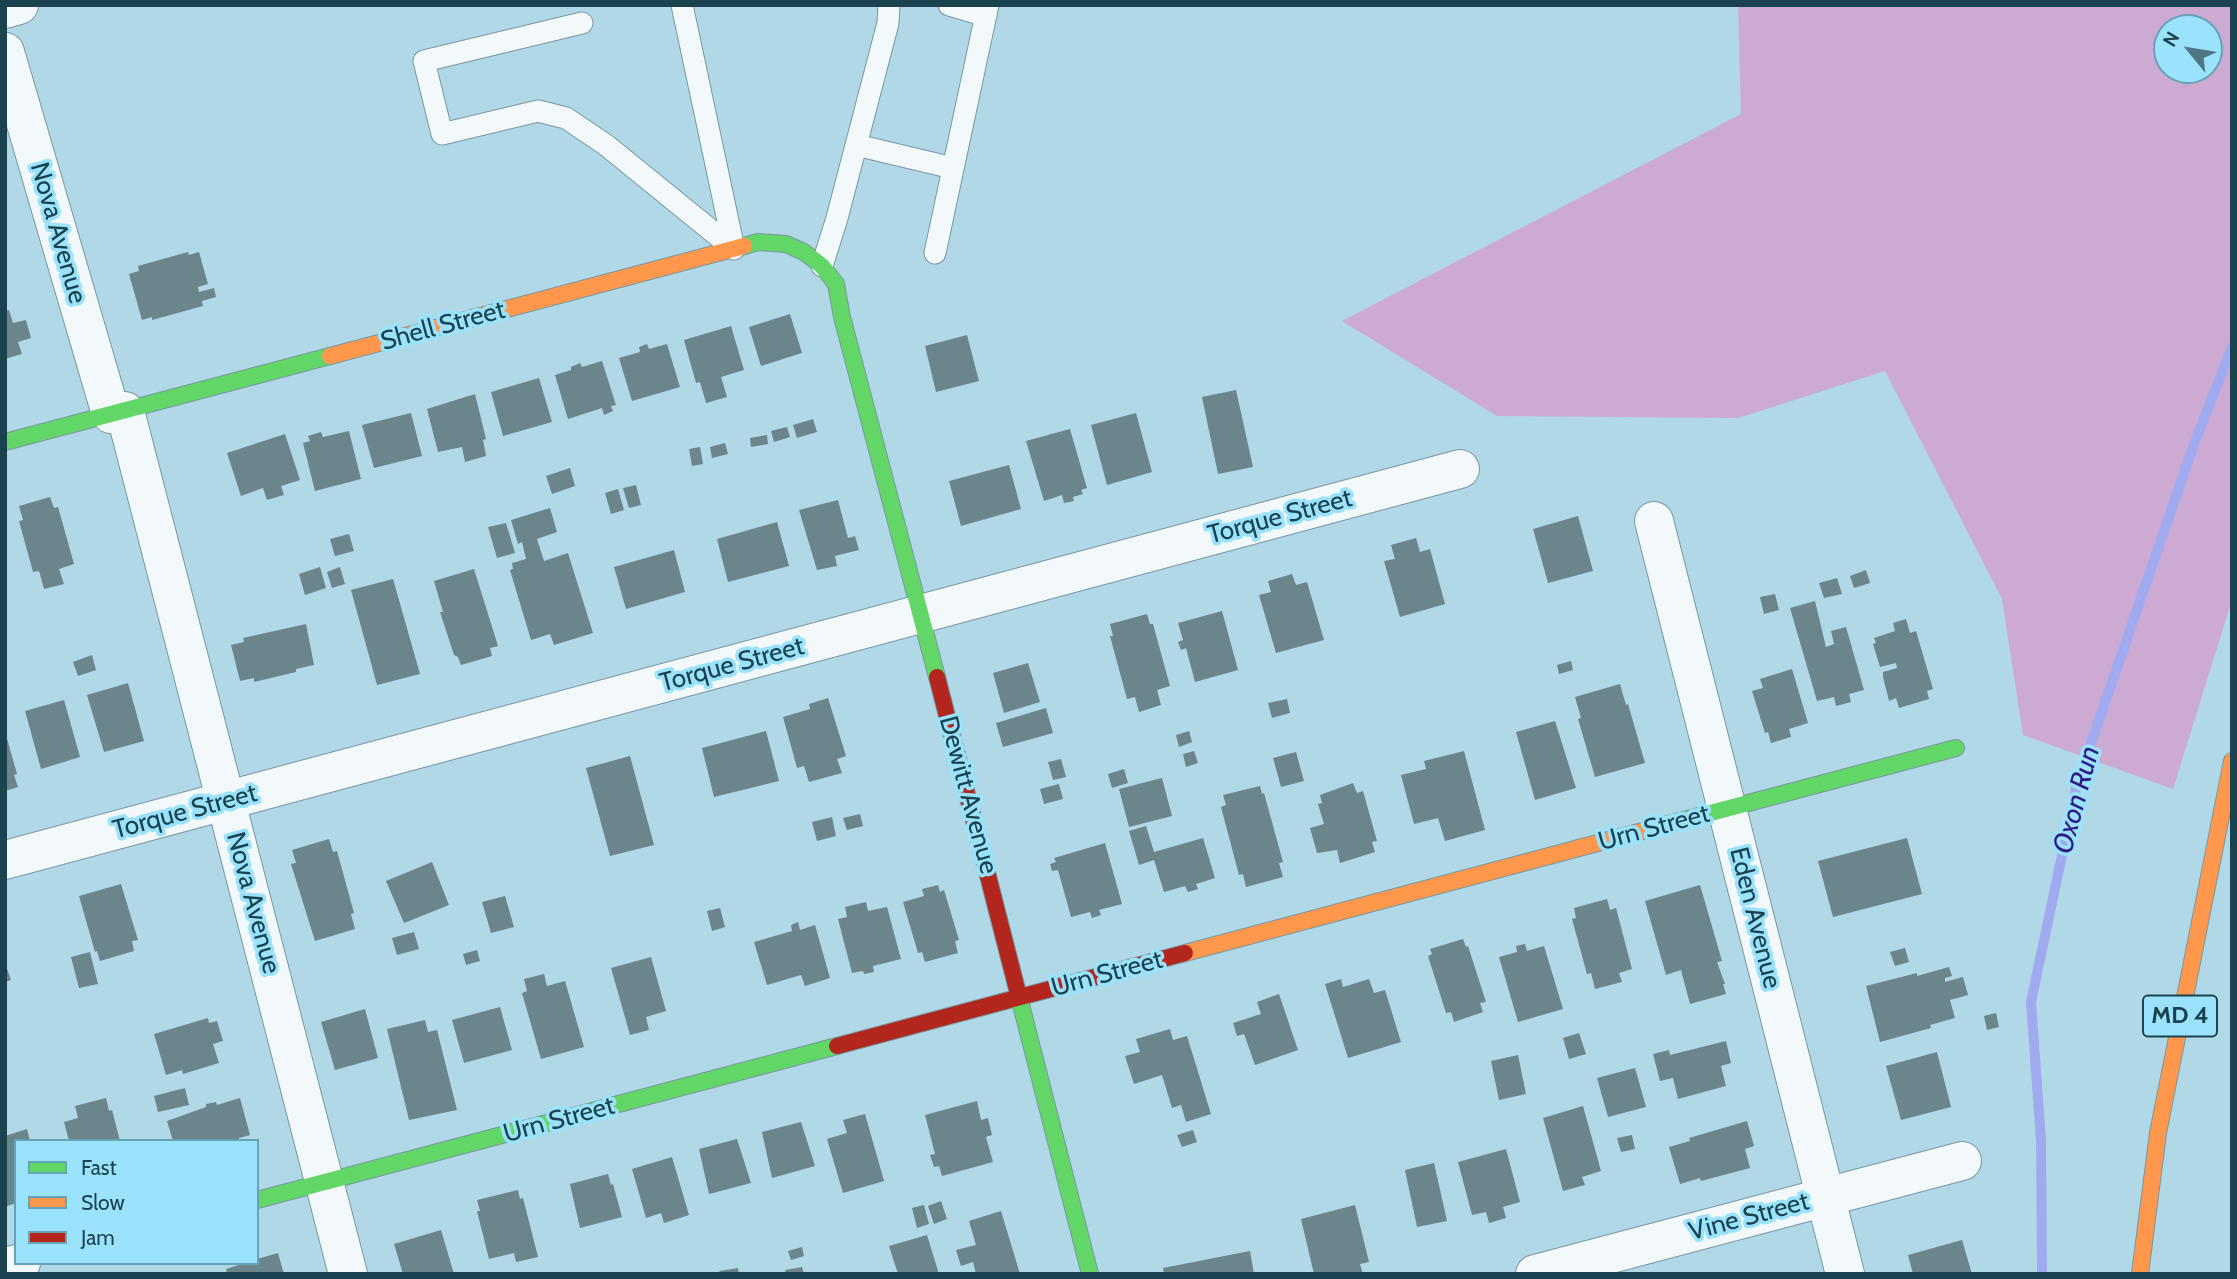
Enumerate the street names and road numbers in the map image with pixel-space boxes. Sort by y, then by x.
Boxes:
street label: Nova Avenue [23,159,93,307]
street label: Shell Street [377,294,509,358]
street label: Torque Street [1204,483,1356,551]
street label: Torque Street [656,631,808,699]
street label: Dewitt Avenue [932,713,1004,877]
street label: Torque Street [109,778,261,846]
street label: Urn Street [1595,798,1713,858]
street label: Nova Avenue [219,829,287,977]
street label: Eden Avenue [1722,844,1788,992]
street label: Urn Street [1048,944,1166,1004]
road number: MD 4 [2143,996,2217,1036]
street label: Urn Street [500,1090,618,1150]
street label: Vine Street [1686,1186,1812,1248]

